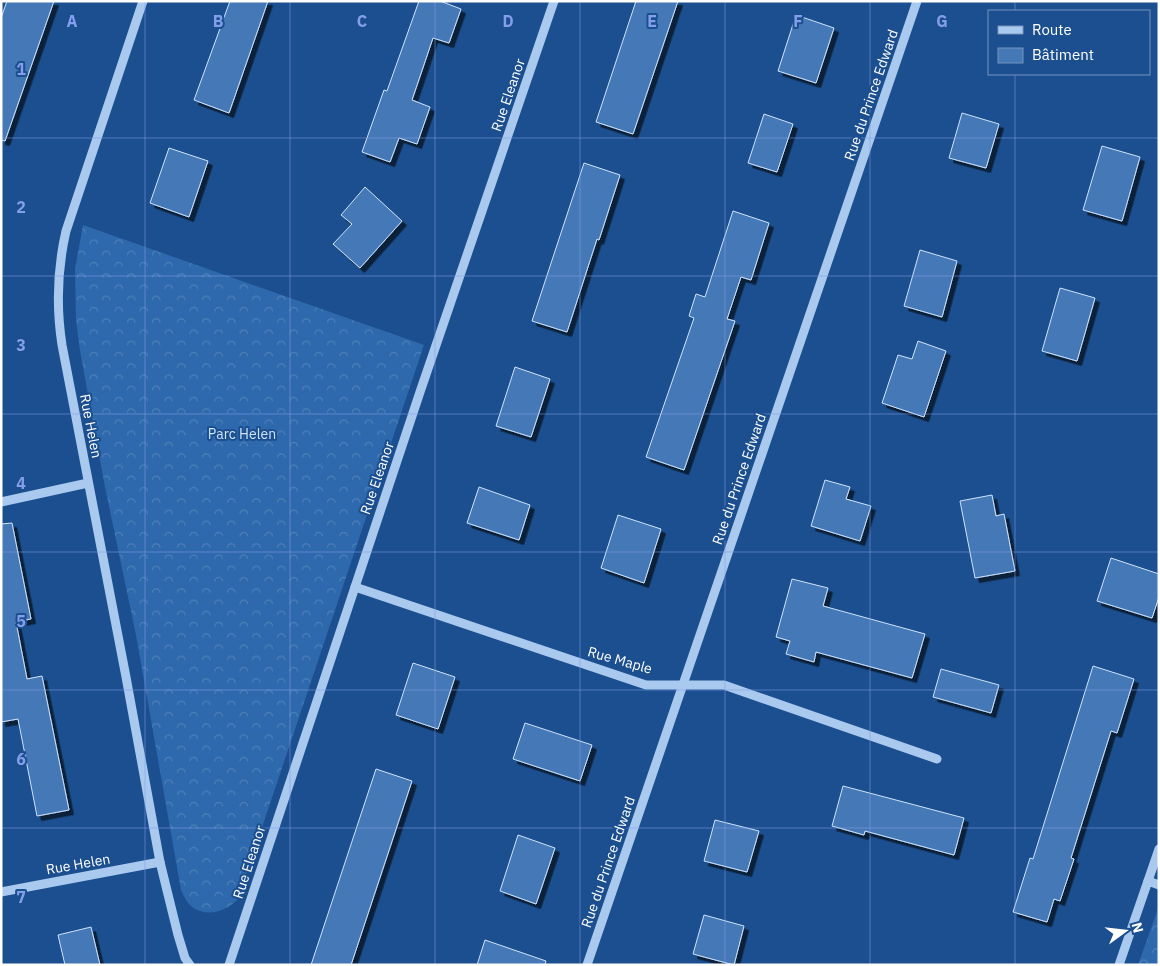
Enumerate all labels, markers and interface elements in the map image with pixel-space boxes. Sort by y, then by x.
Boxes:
legend [988,10,1150,75]
text: A [67,11,78,31]
text: B [213,11,224,31]
text: C [357,11,367,31]
text: D [502,11,514,31]
text: E [647,11,657,31]
text: F [793,11,803,31]
text: G [936,11,948,31]
text: Route [1032,20,1072,39]
street label: Rue du Prince Edward [840,27,902,163]
text: Bâtiment [1032,45,1094,64]
street label: Rue Eleanor [487,56,529,134]
text: 1 [16,59,26,79]
text: 2 [16,197,26,217]
text: 3 [16,335,26,355]
street label: Rue Helen [76,392,106,460]
street label: Rue du Prince Edward [708,411,770,547]
park label: Parc Helen [208,425,276,443]
street label: Rue Eleanor [356,439,398,517]
text: 4 [16,473,26,493]
text: 5 [16,611,26,631]
street label: Rue Maple [586,642,655,678]
text: 6 [16,749,26,769]
street label: Rue du Prince Edward [577,794,639,930]
street label: Rue Eleanor [229,823,269,901]
street label: Rue Helen [44,849,112,879]
text: 7 [16,887,26,907]
north arrow [1100,906,1150,956]
text: N [1128,920,1148,935]

